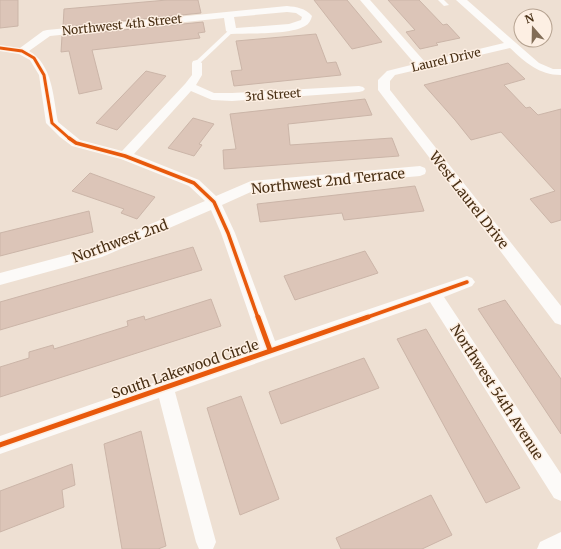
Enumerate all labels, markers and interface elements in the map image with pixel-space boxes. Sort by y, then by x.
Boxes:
north arrow [513,8,553,48]
text: N [523,10,536,27]
street label: Northwest 4th Street [61,11,183,38]
street label: Laurel Drive [410,44,482,75]
street label: 3rd Street [244,85,302,104]
street label: West Laurel Drive [425,147,513,252]
street label: Northwest 2nd Terrace [250,164,406,198]
street label: Northwest 2nd [70,215,171,267]
street label: Northwest 54th Avenue [446,321,548,463]
street label: South Lakewood Circle [109,335,261,403]

